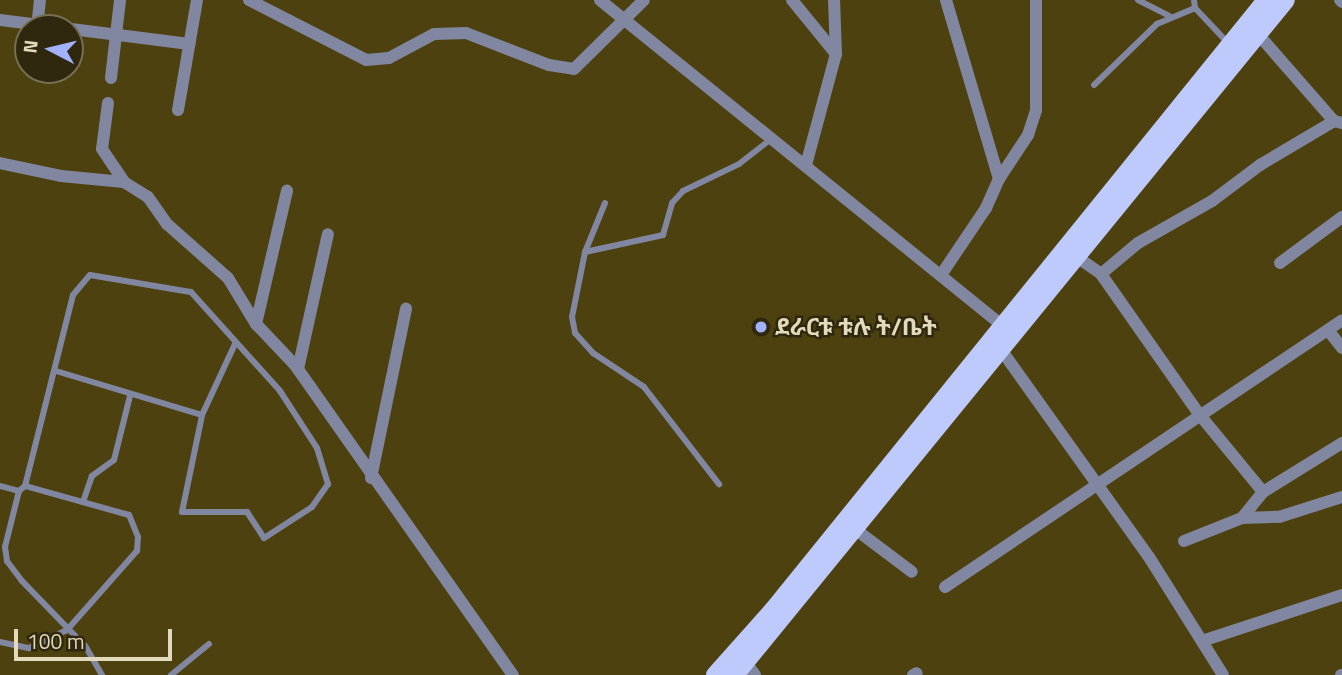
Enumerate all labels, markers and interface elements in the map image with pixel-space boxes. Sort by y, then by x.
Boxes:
north arrow [14,14,84,84]
text: N [14,38,45,55]
place label: ደራርቱ ቱሉ ት/ቤት [775,313,937,341]
marker: ደራርቱ ቱሉ ት/ቤት [753,319,769,335]
scale bar [18,616,175,660]
text: 100 m [27,625,84,657]

